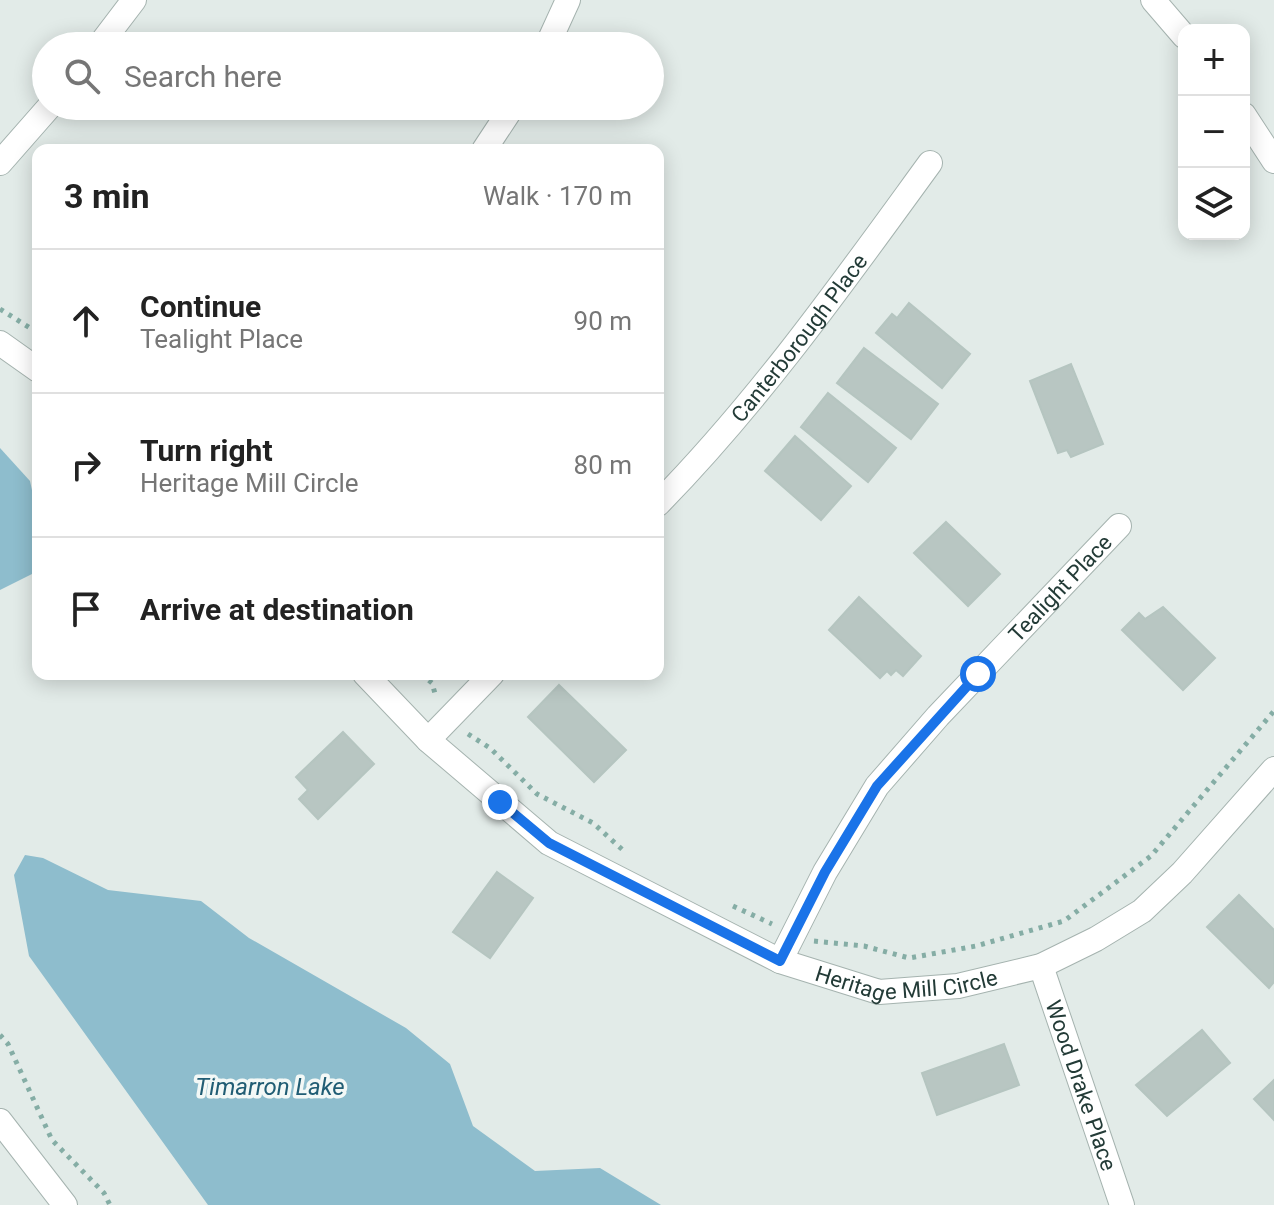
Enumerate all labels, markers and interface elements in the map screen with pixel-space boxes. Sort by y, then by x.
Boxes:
map controls [1178,24,1250,240]
button: + [1178,24,1250,96]
search box [32,32,664,120]
icon: search [60,54,104,98]
text: Search here [124,59,282,94]
button: − [1178,96,1250,168]
button: layers [1178,168,1250,240]
text: 3 min [64,176,149,216]
text: Walk · 170 m [483,181,632,211]
street label: Canterborough Place [726,249,872,427]
text: Continue [140,289,261,324]
icon: ahead [64,299,108,343]
text: 90 m [574,306,632,336]
text: Tealight Place [140,324,303,354]
text: Turn right [140,433,273,468]
icon: right [64,443,108,487]
text: 80 m [574,450,632,480]
text: Heritage Mill Circle [140,468,359,498]
street label: Tealight Place [1004,530,1117,647]
icon: arrive [64,587,108,631]
text: Arrive at destination [140,592,414,627]
route start [960,656,996,692]
route end [482,784,518,820]
street label: Heritage Mill Circle [812,961,1000,1006]
street label: Wood Drake Place [1041,997,1121,1174]
water label: Timarron Lake [195,1073,345,1101]

